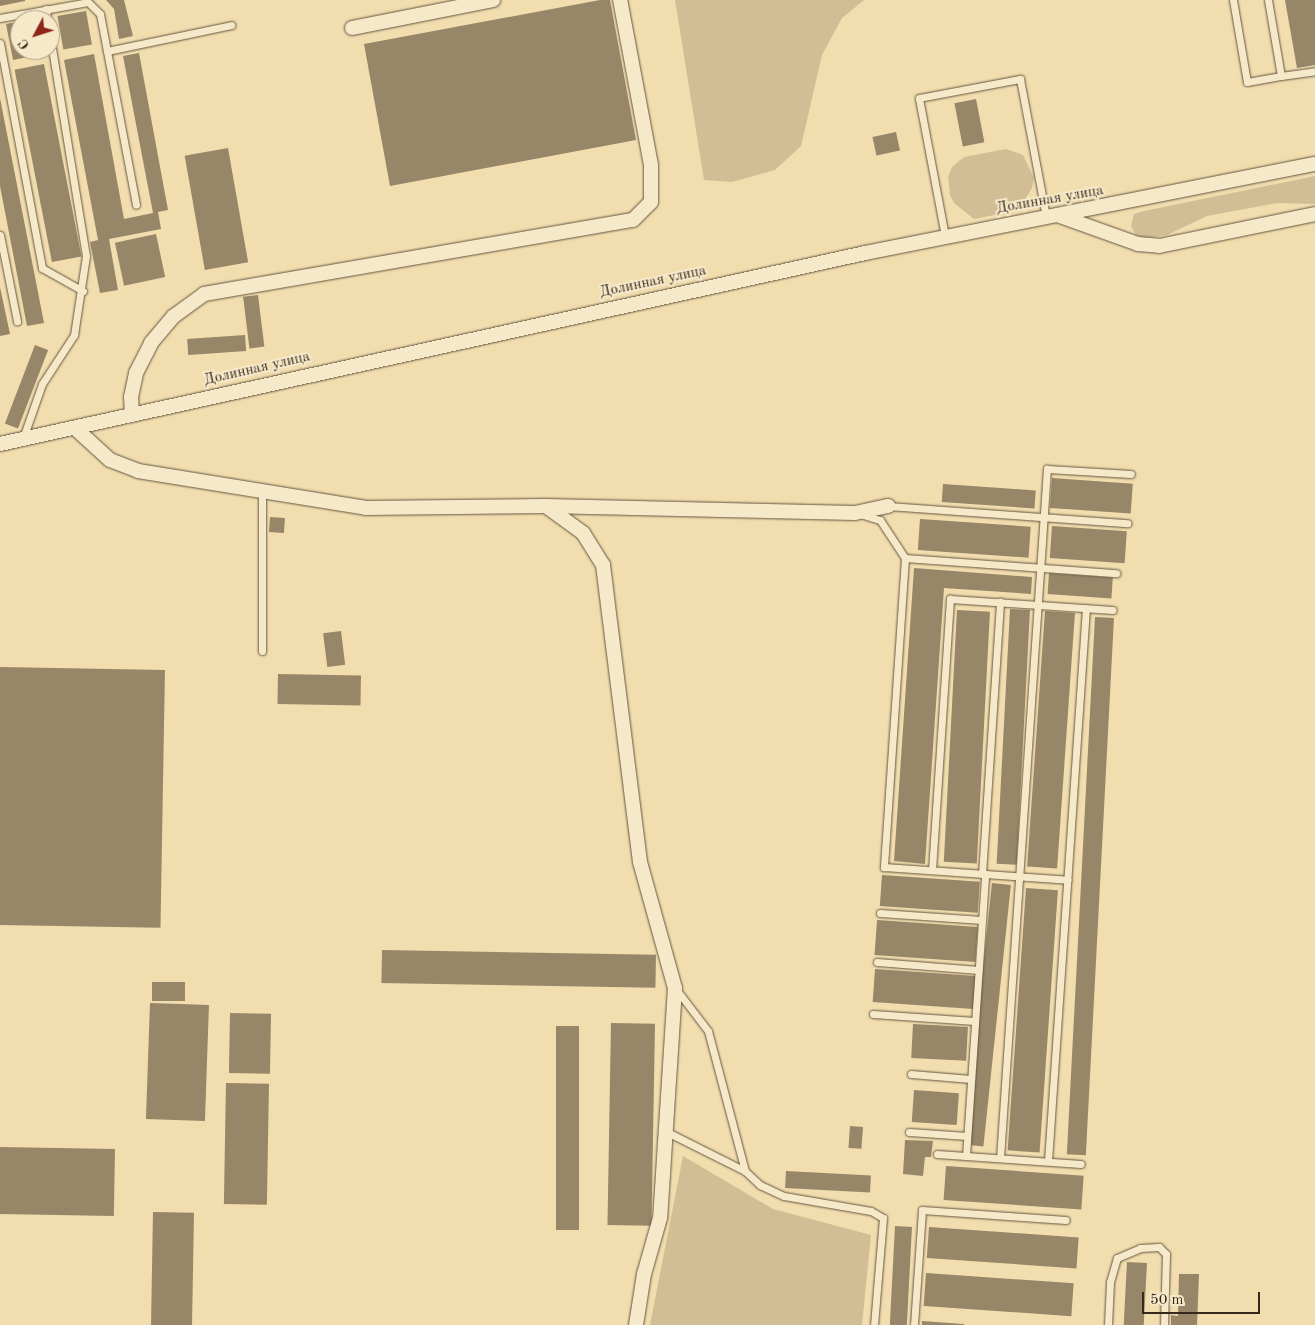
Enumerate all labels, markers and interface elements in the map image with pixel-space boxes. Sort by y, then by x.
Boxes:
north arrow [10,10,60,60]
text: С [16,36,33,52]
street label: Долинная улица [995,182,1105,218]
street label: Долинная улица [598,262,708,302]
street label: Долинная улица [202,348,312,390]
scale bar [1145,1282,1262,1314]
text: 50 m [1150,1293,1184,1308]

